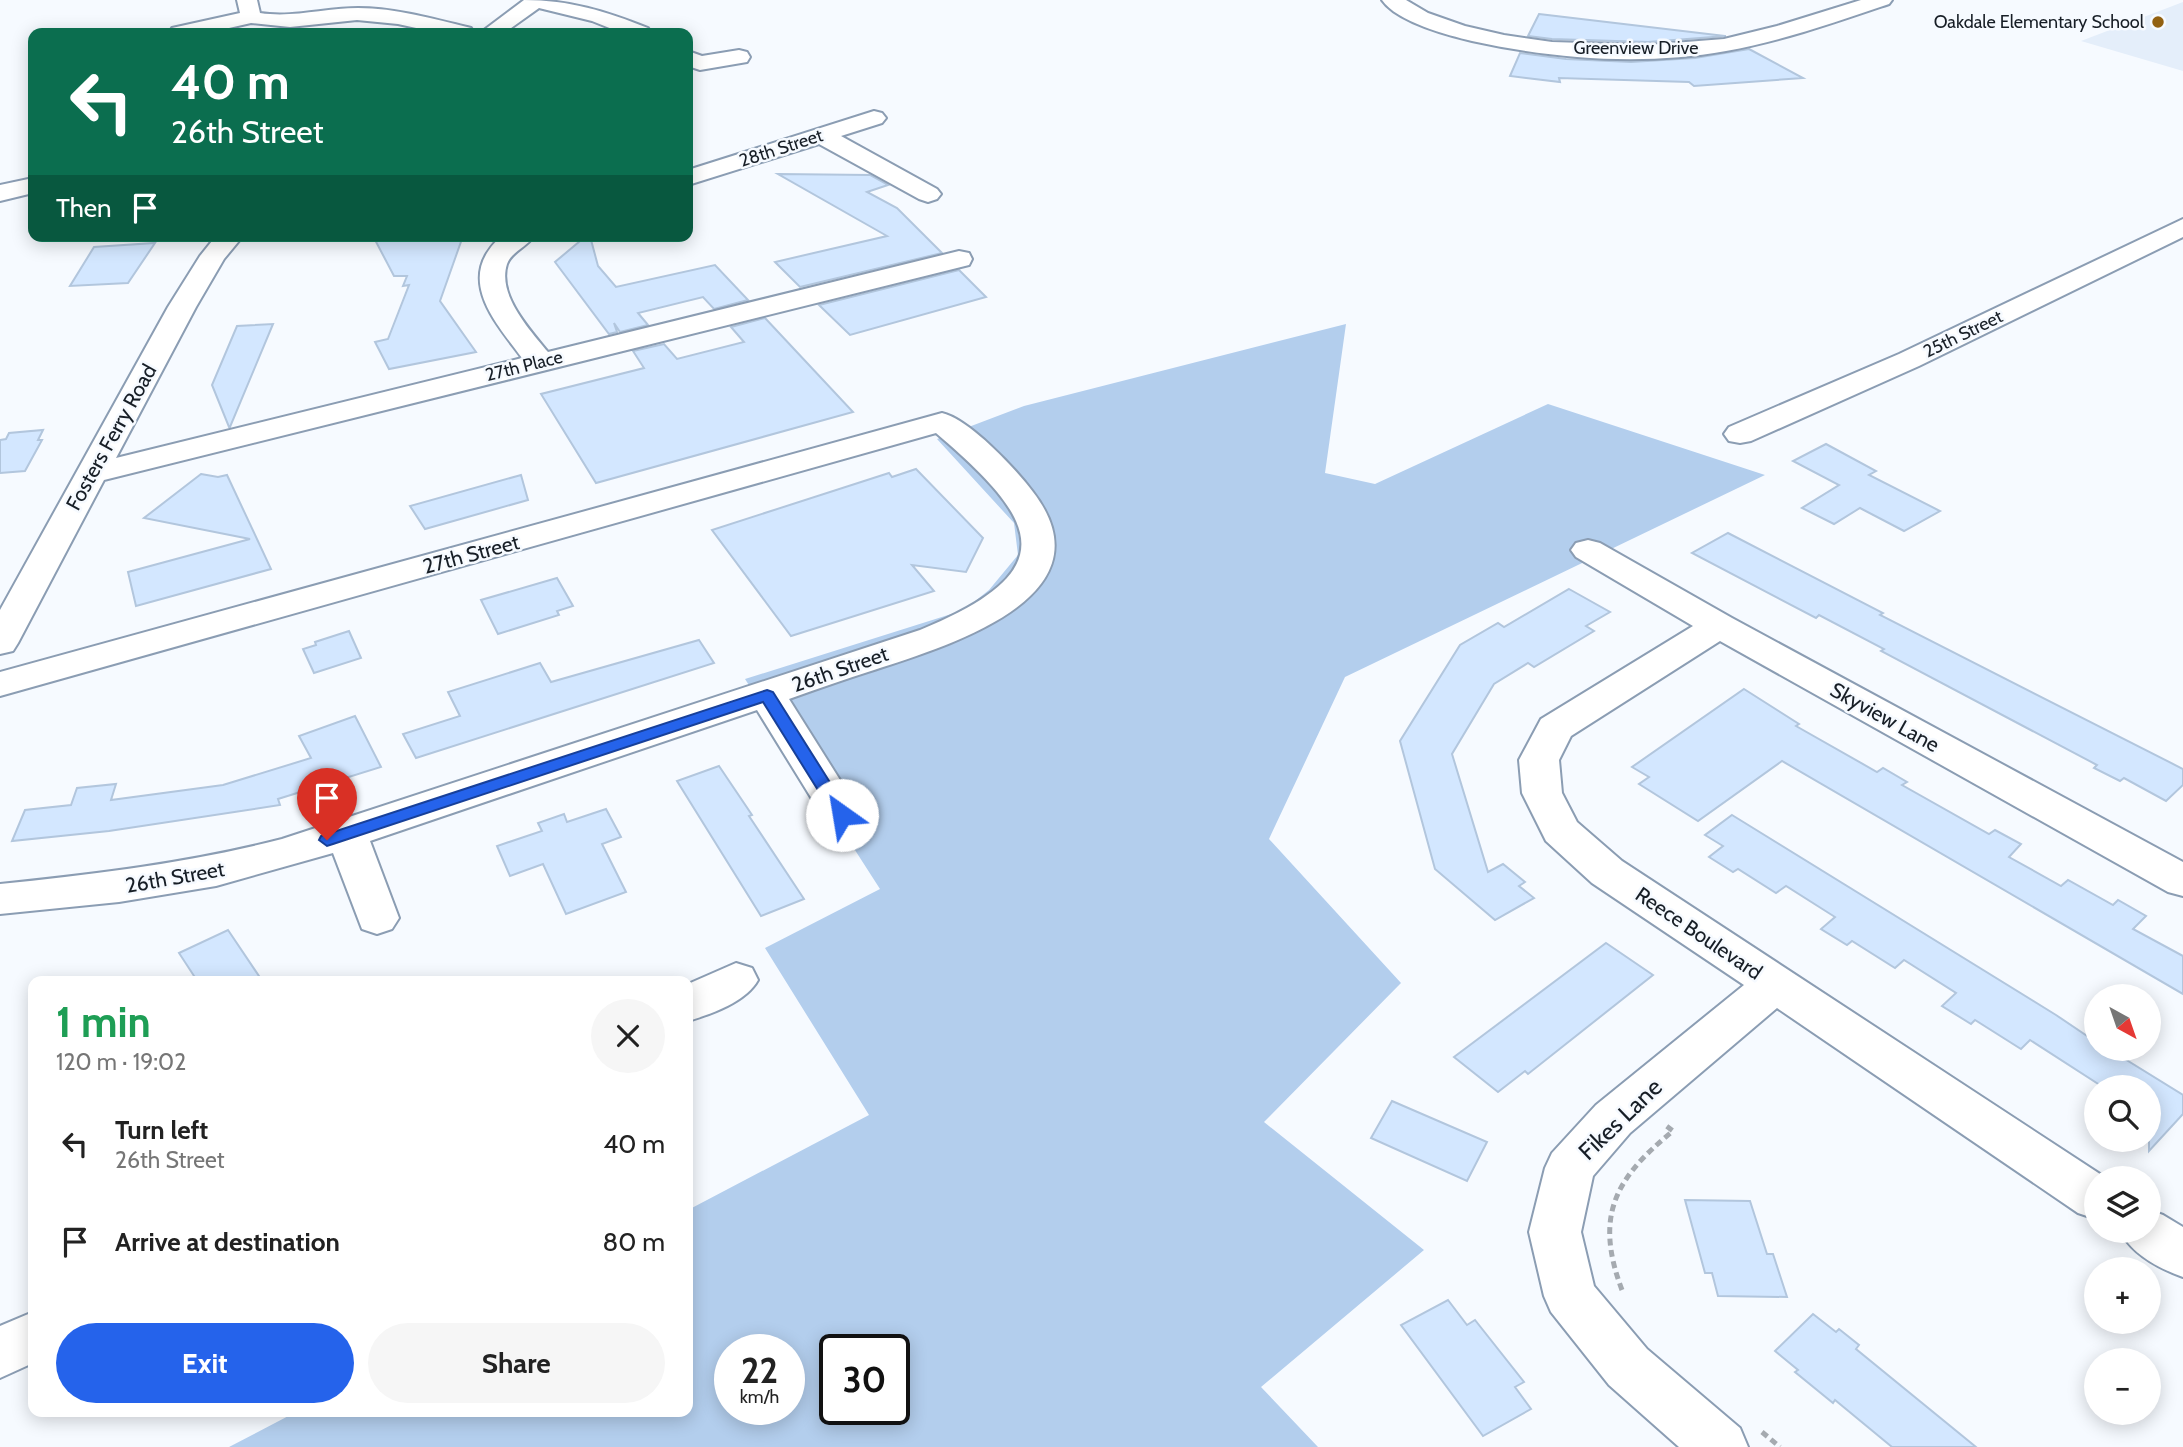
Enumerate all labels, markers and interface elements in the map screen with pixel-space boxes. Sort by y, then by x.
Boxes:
place label: Oakdale Elementary School [1934,11,2145,33]
marker: Oakdale Elementary School [2150,14,2166,30]
street label: Greenview Drive [1573,37,1699,59]
text: 40 m [171,52,290,111]
icon: left [56,56,147,147]
text: 26th Street [171,112,324,151]
street label: 28th Street [736,124,826,172]
icon: arrive [126,189,164,227]
text: Then [56,192,112,224]
street label: 25th Street [1920,305,2006,363]
street label: 27th Place [483,346,565,386]
street label: Fosters Ferry Road [61,360,161,514]
street label: 27th Street [420,529,522,579]
street label: 26th Street [789,641,891,697]
street label: Skyview Lane [1826,677,1944,757]
pin [297,768,357,840]
position arrow [805,778,879,852]
icon: arrive [308,779,346,817]
street label: 26th Street [124,856,226,898]
street label: Reece Boulevard [1631,881,1767,985]
north arrow [2084,984,2161,1060]
map controls [2084,984,2161,1425]
text: 1 min [56,996,151,1048]
button: close [591,999,665,1073]
text: 120 m · 19:02 [56,1048,186,1076]
street label: Fikes Lane [1572,1072,1668,1166]
button: search [2084,1075,2161,1152]
text: Turn left [115,1114,208,1146]
icon: left [56,1125,94,1163]
text: 40 m [603,1128,665,1160]
text: 26th Street [115,1146,225,1174]
button: layers [2084,1166,2161,1243]
icon: arrive [56,1223,94,1261]
text: Arrive at destination [115,1226,340,1258]
text: 80 m [602,1226,665,1258]
button: + [2084,1257,2161,1334]
button: Exit [56,1323,354,1403]
button: Share [368,1323,665,1403]
speed limit sign: 30 [819,1334,910,1425]
button: − [2084,1348,2161,1425]
text: 22 [741,1349,778,1392]
text: km/h [740,1386,779,1408]

